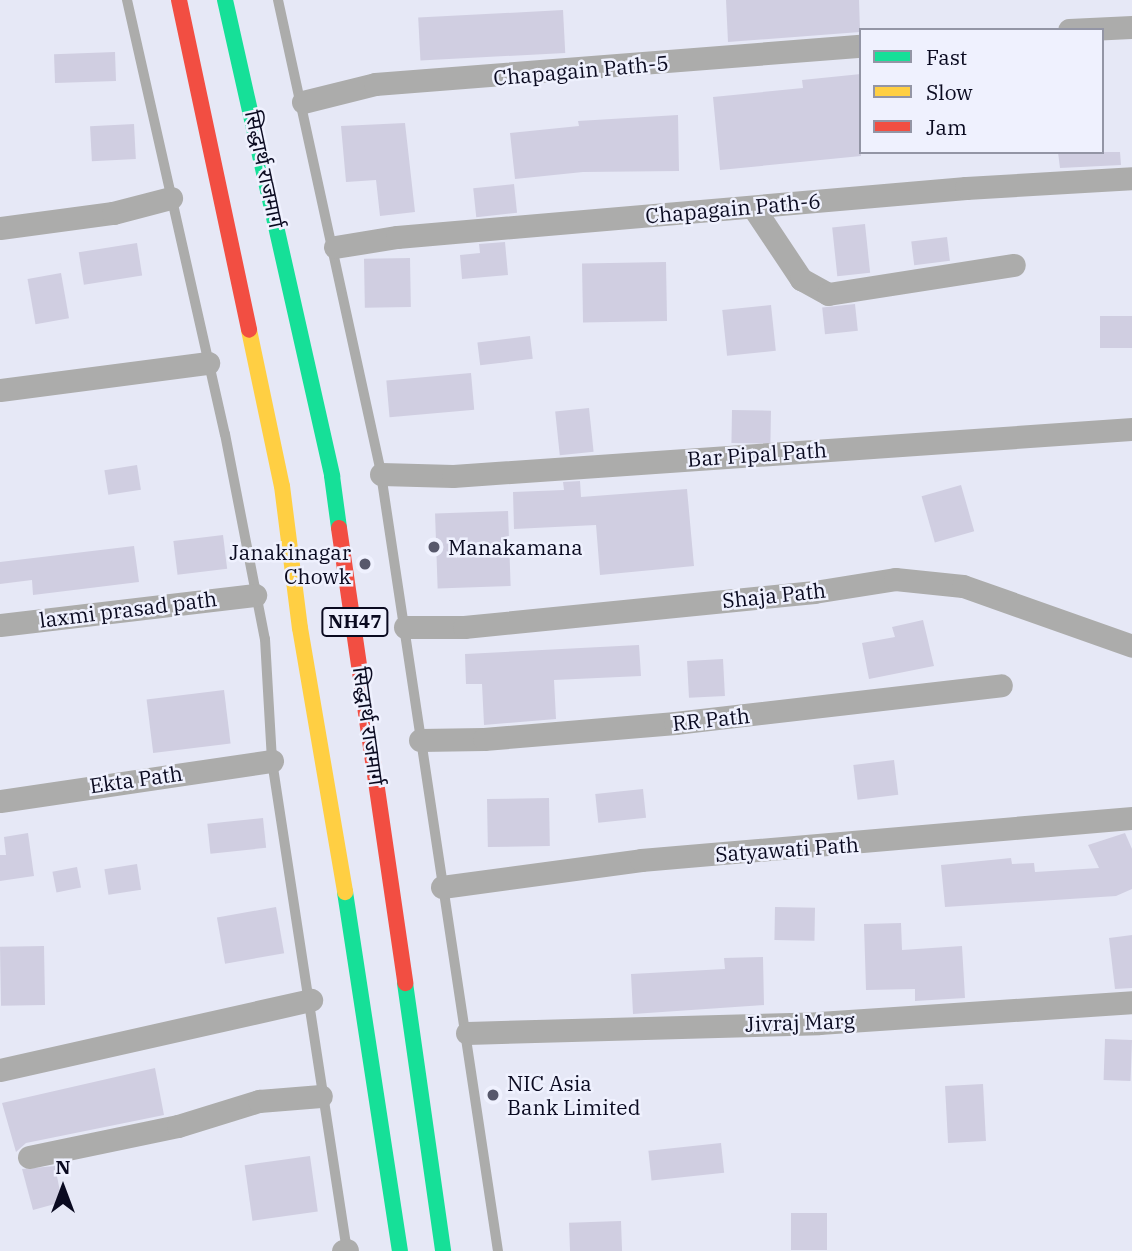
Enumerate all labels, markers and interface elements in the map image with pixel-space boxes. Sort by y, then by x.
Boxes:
legend [859,28,1104,154]
text: Fast [926,43,967,71]
street label: Chapagain Path-5 [492,50,670,90]
text: Slow [926,78,973,106]
street label: सिद्धार्थ राजमार्ग [240,108,290,230]
text: Jam [926,113,967,141]
street label: Chapagain Path-6 [644,188,822,228]
street label: Bar Pipal Path [686,437,828,471]
place label: Manakamana [448,534,583,560]
place label: Janakinagar Chowk [229,539,351,589]
marker: Manakamana [426,539,442,555]
marker: Janakinagar Chowk [357,556,373,572]
street label: Shaja Path [721,577,827,613]
street label: laxmi prasad path [38,586,218,632]
road number: NH47 [320,607,390,638]
street label: सिद्धार्थ राजमार्ग [348,665,390,787]
street label: RR Path [671,702,751,736]
street label: Ekta Path [88,760,184,798]
street label: Satyawati Path [714,831,860,867]
street label: Jivraj Marg [745,1007,855,1037]
place label: NIC Asia Bank Limited [507,1070,640,1120]
marker: NIC Asia Bank Limited [485,1087,501,1103]
north arrow [28,1153,98,1223]
text: N [55,1155,71,1179]

